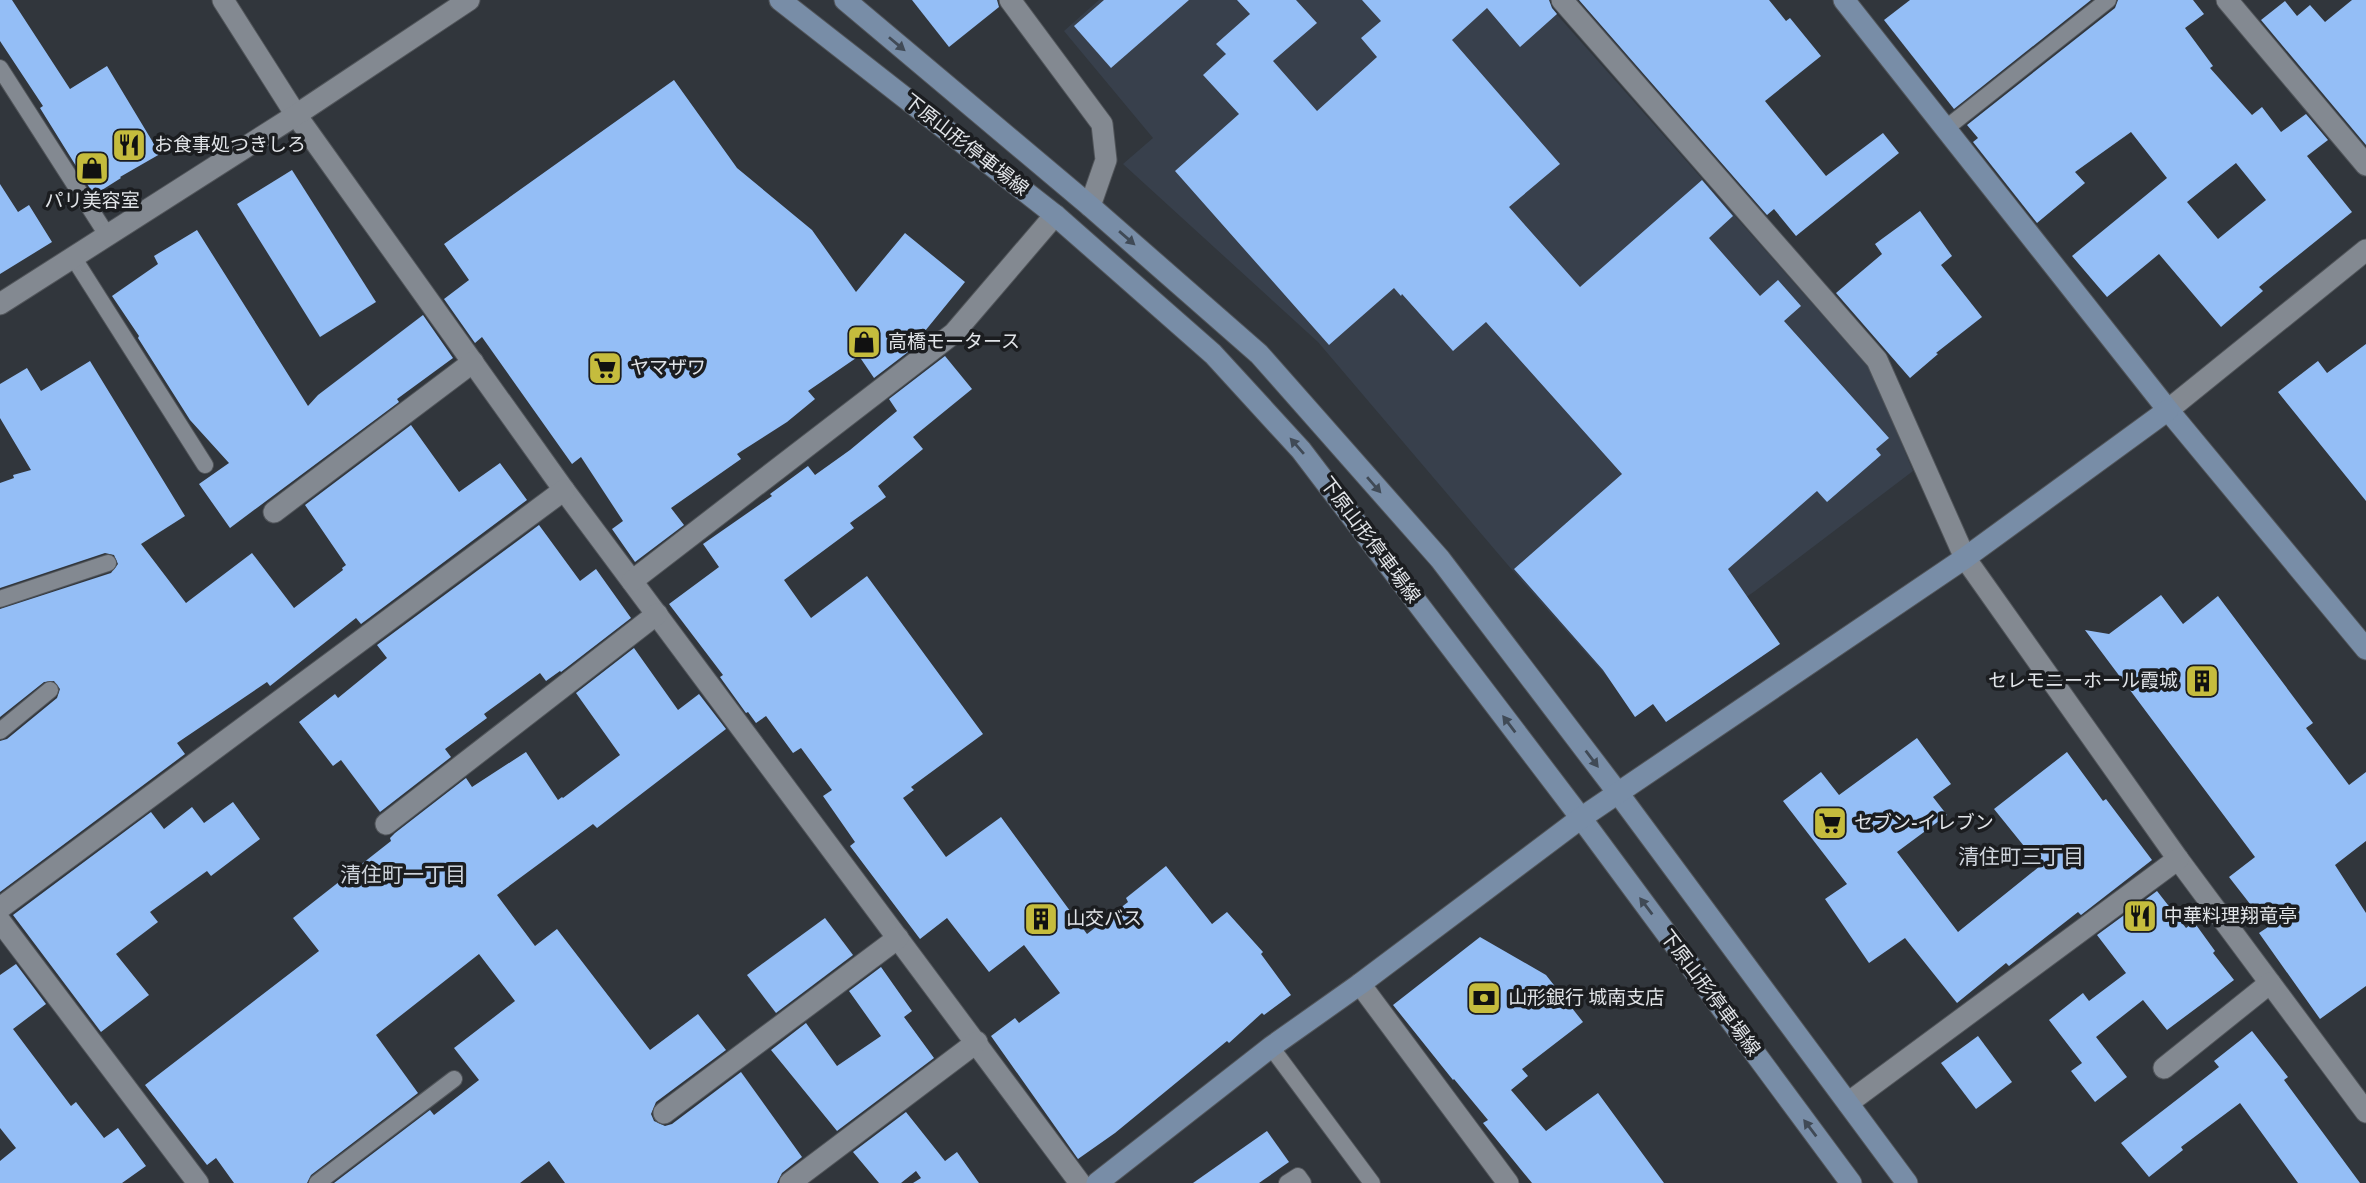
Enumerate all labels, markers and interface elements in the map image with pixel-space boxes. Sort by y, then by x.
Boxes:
one-way arrow [888,36,906,52]
street label: 下原山形停車場線 [899,89,1033,201]
restaurant icon: お食事処つきしろ [110,126,148,164]
place label: お食事処つきしろ [154,133,306,157]
shop icon: パリ美容室 [73,149,111,187]
place label: パリ美容室 [44,189,140,213]
one-way arrow [1118,230,1135,246]
shop icon: 高橋モータース [845,323,883,361]
place label: 高橋モータース [888,330,1020,354]
supermarket icon: ヤマザワ [586,349,624,387]
place label: ヤマザワ [630,356,706,380]
one-way arrow [1289,437,1305,455]
street label: 下原山形停車場線 [1315,472,1425,608]
one-way arrow [1366,476,1381,493]
building icon: セレモニーホール霞城 [2183,662,2221,700]
place label: セレモニーホール霞城 [1988,669,2178,693]
one-way arrow [1503,715,1517,733]
one-way arrow [1584,749,1599,767]
supermarket icon: セブン-イレブン [1811,804,1849,842]
place label: セブン-イレブン [1854,811,1994,835]
district label: 清住町三丁目 [1958,844,2084,870]
district label: 清住町一丁目 [340,862,466,888]
one-way arrow [1639,897,1653,915]
restaurant icon: 中華料理翔竜亭 [2121,897,2159,935]
building icon: 山交バス [1022,900,1060,938]
place label: 中華料理翔竜亭 [2164,904,2297,928]
place label: 山交バス [1066,907,1142,931]
street label: 下原山形停車場線 [1655,925,1765,1061]
bank icon: 山形銀行 城南支店 [1465,979,1503,1017]
place label: 山形銀行 城南支店 [1508,986,1664,1010]
one-way arrow [1804,1119,1818,1137]

